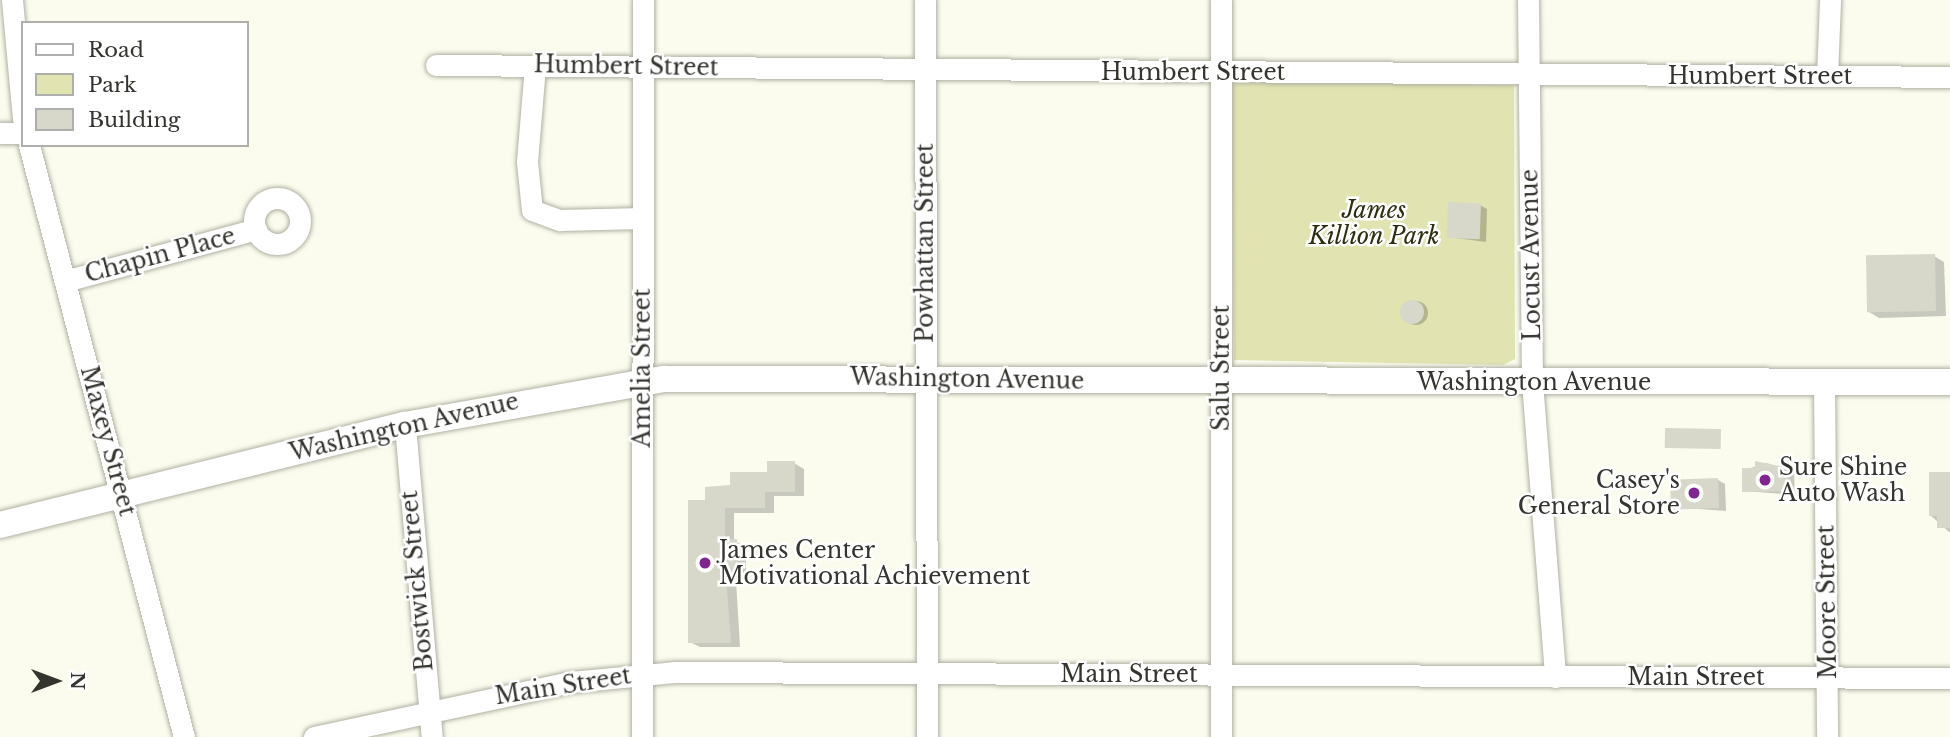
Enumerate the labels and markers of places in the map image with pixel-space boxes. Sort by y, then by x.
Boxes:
place label: Sure Shine Auto Wash [1779,453,1907,507]
place label: Casey's General Store [1518,466,1680,520]
marker: Sure Shine Auto Wash [1757,472,1773,488]
marker: Casey's General Store [1686,485,1702,501]
place label: James Center Motivational Achievement [719,536,1031,590]
marker: James Center Motivational Achievement [697,555,713,571]

